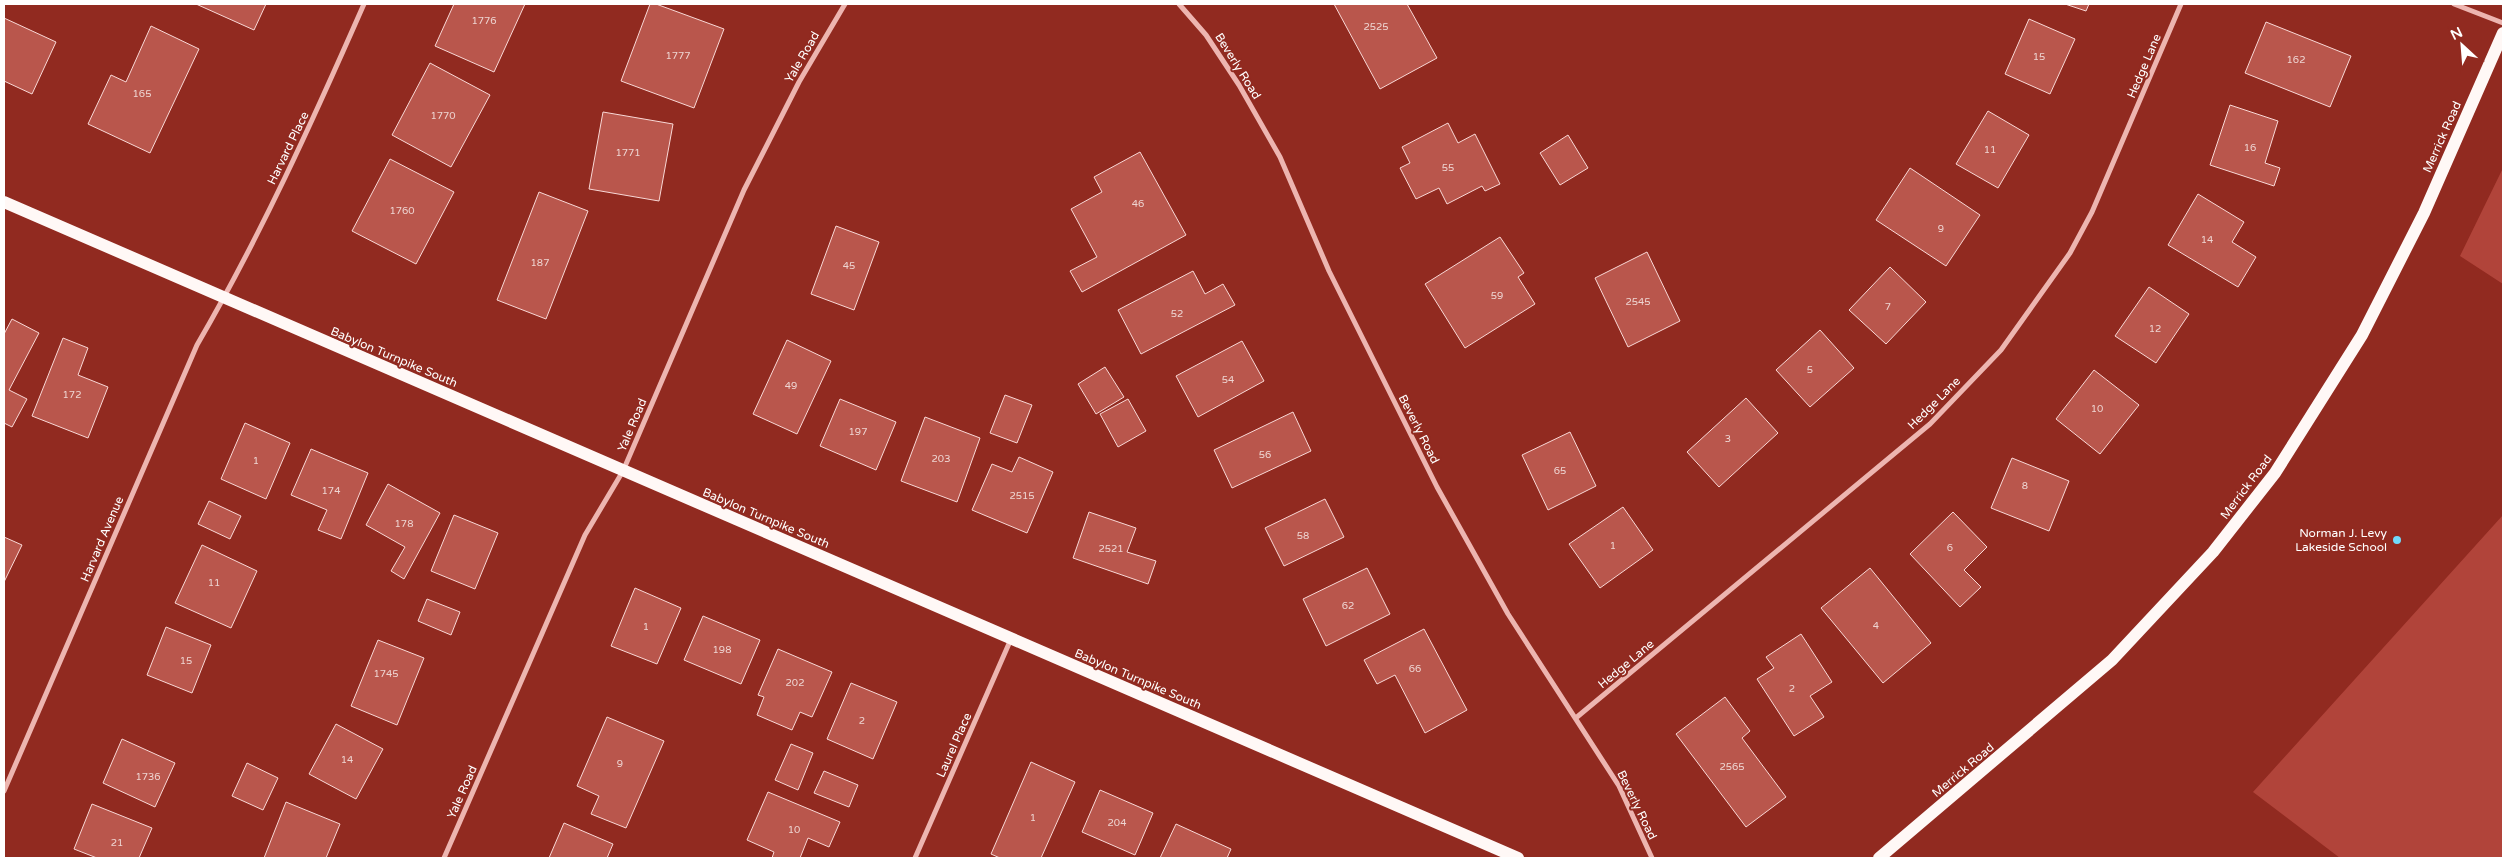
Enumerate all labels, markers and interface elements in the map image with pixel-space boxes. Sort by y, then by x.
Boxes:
house number: 1776 [471,15,497,27]
north arrow [2437,20,2487,70]
house number: 2525 [1363,21,1389,33]
text: N [2448,24,2465,44]
street label: Yale Road [782,29,822,85]
street label: Beverly Road [1212,30,1264,102]
street label: Hedge Lane [2124,32,2164,100]
house number: 1777 [665,50,691,62]
house number: 15 [2033,51,2045,63]
house number: 162 [2287,54,2305,66]
house number: 165 [133,88,151,100]
street label: Merrick Road [2420,99,2464,175]
street label: Harvard Place [264,109,312,187]
house number: 1770 [430,110,456,122]
house number: 16 [2244,142,2256,154]
house number: 11 [1984,144,1996,156]
house number: 1771 [615,147,641,159]
house number: 55 [1442,162,1454,174]
house number: 46 [1132,198,1144,210]
house number: 1760 [389,205,415,217]
house number: 9 [1938,223,1944,235]
house number: 14 [2201,234,2213,246]
house number: 187 [531,257,549,269]
house number: 45 [843,260,855,272]
house number: 59 [1491,290,1503,302]
house number: 2545 [1625,296,1651,308]
house number: 7 [1885,301,1891,313]
house number: 52 [1171,308,1183,320]
house number: 12 [2149,323,2161,335]
street label: Babylon Turnpike South [329,324,459,390]
house number: 5 [1807,364,1813,376]
house number: 54 [1222,374,1234,386]
street label: Hedge Lane [1905,374,1963,432]
house number: 49 [785,380,797,392]
house number: 172 [63,389,81,401]
street label: Beverly Road [1396,392,1442,466]
street label: Yale Road [615,396,649,454]
house number: 10 [2091,403,2103,415]
house number: 197 [849,426,867,438]
house number: 3 [1725,433,1731,445]
house number: 56 [1259,449,1271,461]
street label: Merrick Road [2217,452,2275,522]
house number: 203 [932,453,950,465]
house number: 1 [253,455,259,467]
house number: 65 [1554,465,1566,477]
house number: 8 [2022,480,2028,492]
house number: 174 [322,485,340,497]
street label: Babylon Turnpike South [701,485,831,551]
house number: 2515 [1009,490,1035,502]
street label: Harvard Avenue [78,494,126,584]
house number: 178 [395,518,413,530]
place label: Norman J. Levy Lakeside School [2295,526,2388,554]
house number: 58 [1297,530,1309,542]
marker: Norman J. Levy Lakeside School [2391,534,2403,546]
house number: 1 [1610,540,1616,552]
house number: 6 [1947,542,1953,554]
house number: 2521 [1098,543,1124,555]
house number: 11 [208,577,220,589]
house number: 62 [1342,600,1354,612]
house number: 4 [1873,620,1879,632]
house number: 1 [643,621,649,633]
street label: Hedge Lane [1595,636,1657,691]
house number: 198 [713,644,731,656]
street label: Babylon Turnpike South [1073,646,1203,712]
house number: 15 [180,655,192,667]
house number: 66 [1409,663,1421,675]
house number: 1745 [373,668,399,680]
house number: 202 [786,677,804,689]
house number: 2 [1789,683,1795,695]
street label: Laurel Place [934,710,975,779]
house number: 2 [859,715,865,727]
street label: Merrick Road [1929,740,1997,800]
house number: 14 [341,754,353,766]
house number: 9 [617,758,623,770]
house number: 2565 [1719,761,1745,773]
street label: Yale Road [444,763,480,821]
street label: Beverly Road [1614,768,1660,842]
house number: 1736 [135,771,161,783]
house number: 1 [1030,812,1036,824]
house number: 204 [1108,817,1126,829]
house number: 10 [788,824,800,836]
house number: 21 [111,837,123,849]

